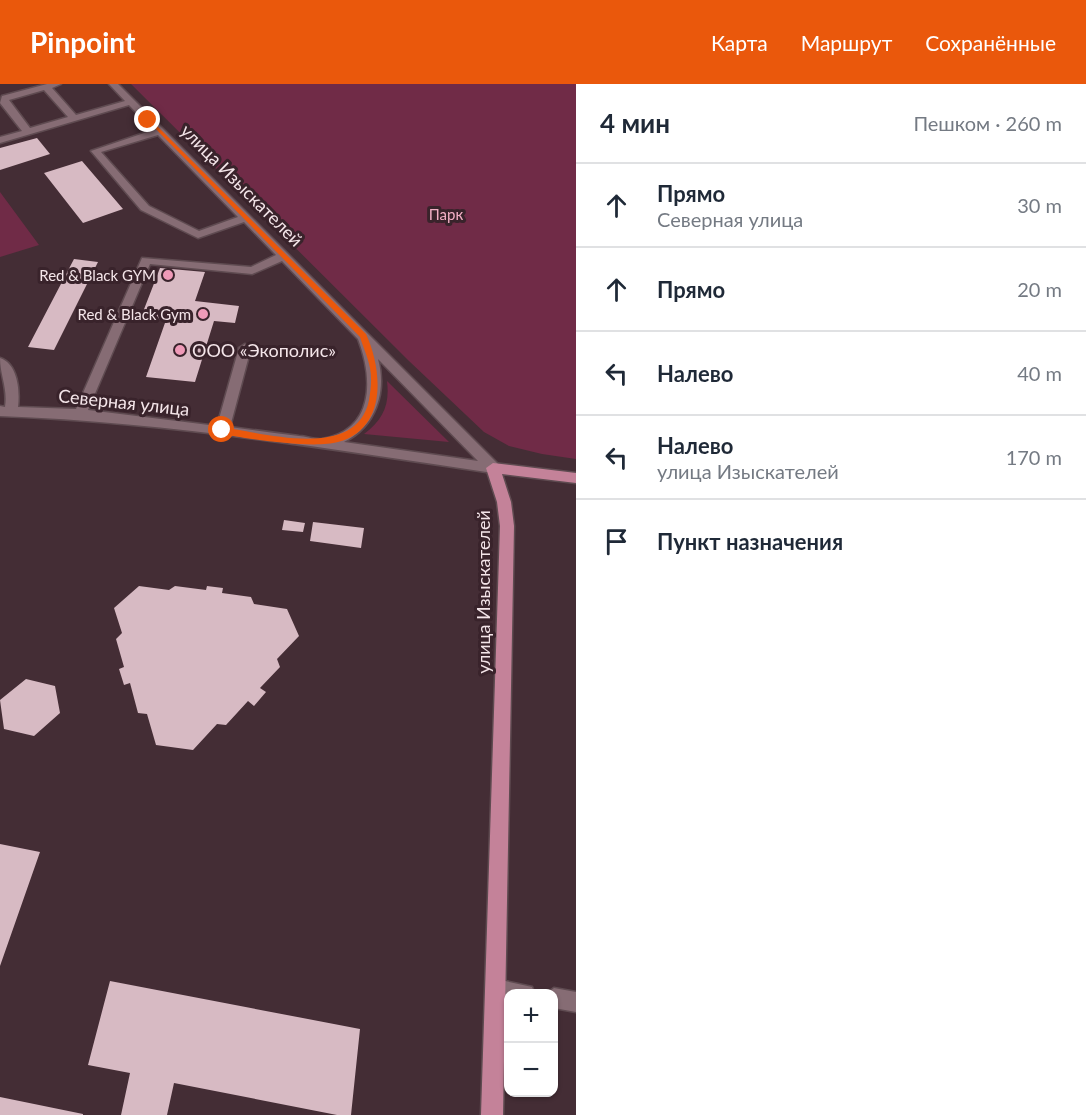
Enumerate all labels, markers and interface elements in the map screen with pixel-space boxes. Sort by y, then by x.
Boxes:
text: Pinpoint [30,25,135,59]
text: Карта [711,30,768,55]
text: Маршрут [801,30,892,55]
text: Сохранённые [925,30,1056,55]
route end [134,106,160,132]
text: 4 мин [600,107,670,139]
text: Пешком · 260 m [913,111,1062,135]
street label: улица Изыскателей [176,119,308,251]
text: Прямо [657,180,725,207]
icon: ahead [600,189,633,222]
text: 30 m [1017,193,1062,217]
park label: Парк [429,205,463,223]
text: Северная улица [657,207,803,231]
place label: Red & Black GYM [39,266,156,284]
marker: Red & Black GYM [161,268,175,282]
icon: ahead [600,273,633,306]
text: Прямо [657,276,725,303]
text: 20 m [1017,277,1062,301]
place label: Red & Black Gym [78,305,191,323]
marker: Red & Black Gym [196,307,210,321]
place label: ООО «Экополис» [192,339,336,361]
marker: ООО «Экополис» [173,343,187,357]
icon: left [600,357,633,390]
text: Налево [657,360,733,387]
text: 40 m [1017,361,1062,385]
street label: Северная улица [57,384,191,420]
route start [208,416,234,442]
text: Налево [657,432,733,459]
icon: left [600,441,633,474]
text: 170 m [1006,445,1062,469]
text: улица Изыскателей [657,459,839,483]
street label: улица Изыскателей [472,510,494,674]
icon: arrive [600,525,633,558]
text: Пункт назначения [657,528,843,555]
map controls [504,989,558,1097]
button: + [504,989,558,1043]
button: − [504,1043,558,1097]

